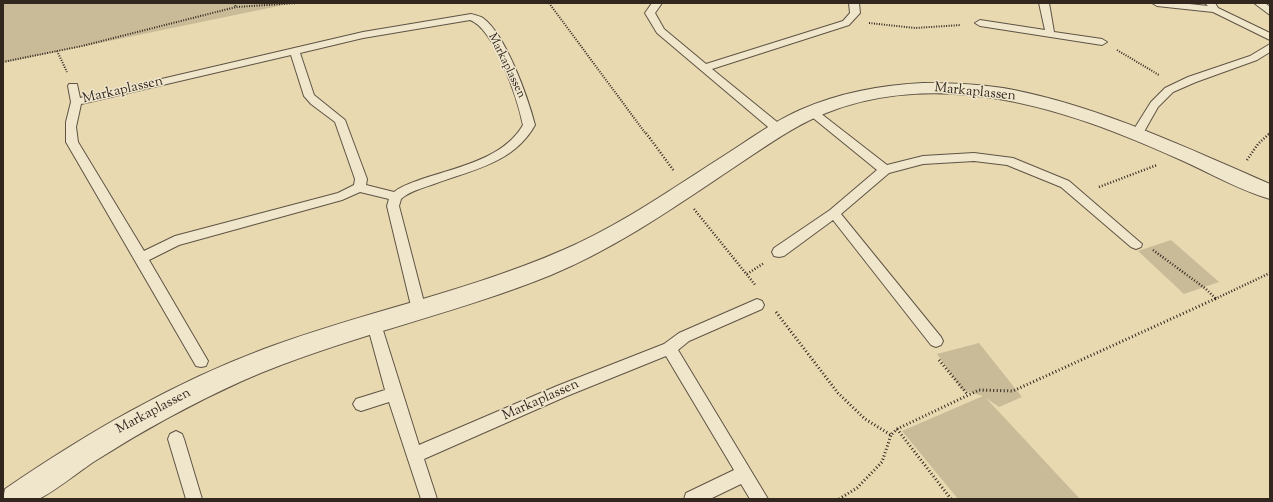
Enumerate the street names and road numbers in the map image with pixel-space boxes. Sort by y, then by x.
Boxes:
street label: Markaplassen [484,31,528,101]
street label: Markaplassen [81,74,165,108]
street label: Markaplassen [933,80,1017,106]
street label: Markaplassen [500,377,582,425]
street label: Markaplassen [114,385,194,439]

